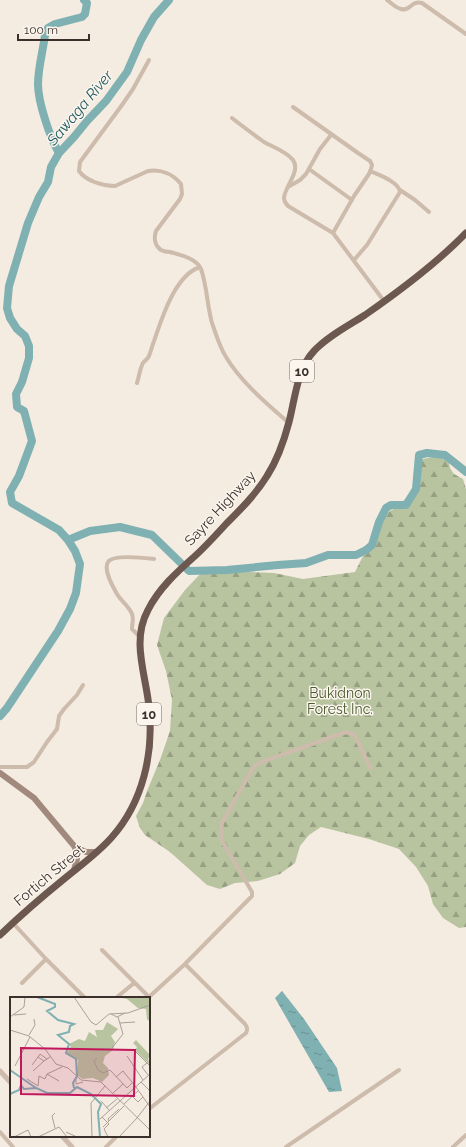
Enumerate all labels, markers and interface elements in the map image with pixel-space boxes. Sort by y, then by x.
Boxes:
scale bar [18,16,89,42]
text: 100 m [24,23,58,37]
water label: Sawaga River [43,66,117,150]
road number: 10 [290,360,314,382]
street label: Sayre Highway [181,467,259,549]
park label: Bukidnon Forest Inc. [307,685,373,717]
road number: 10 [137,703,161,725]
street label: Fortich Street [11,841,88,909]
inset map [10,997,150,1137]

